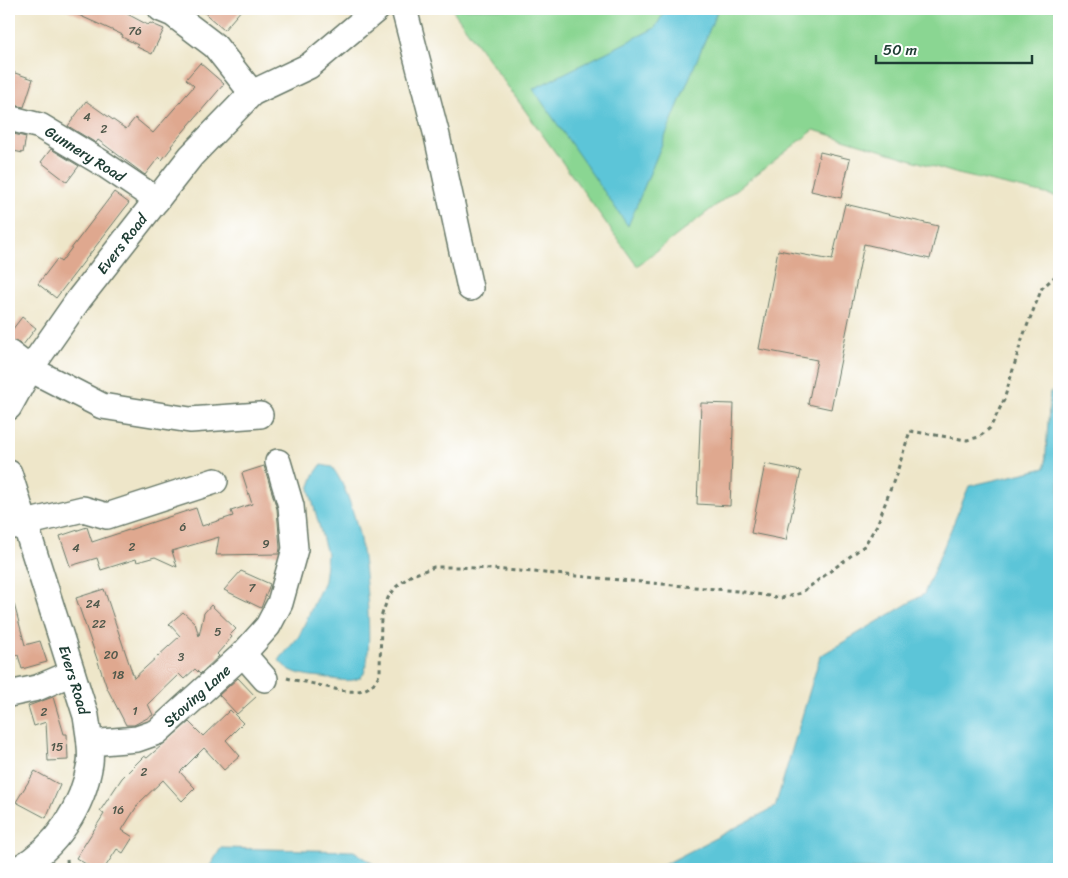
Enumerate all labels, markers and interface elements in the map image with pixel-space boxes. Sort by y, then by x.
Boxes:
house number: 76 [128,20,142,42]
scale bar [876,32,1032,64]
text: 50 m [883,37,918,63]
house number: 4 [83,106,91,128]
house number: 2 [101,118,108,140]
street label: Gunnery Road [39,119,131,190]
street label: Evers Road [90,207,155,280]
house number: 6 [180,516,187,538]
house number: 9 [262,533,270,555]
house number: 2 [129,536,136,558]
house number: 4 [72,537,80,559]
house number: 7 [249,577,257,599]
house number: 24 [86,593,101,615]
house number: 22 [92,613,106,635]
house number: 5 [214,621,222,643]
street label: Evers Road [51,642,97,719]
house number: 20 [104,644,119,666]
house number: 3 [178,646,185,668]
street label: Stoving Lane [157,658,237,734]
house number: 18 [112,664,124,686]
house number: 1 [132,700,138,722]
house number: 2 [41,701,48,723]
house number: 15 [51,736,63,758]
house number: 2 [141,761,148,783]
house number: 16 [112,799,124,821]

